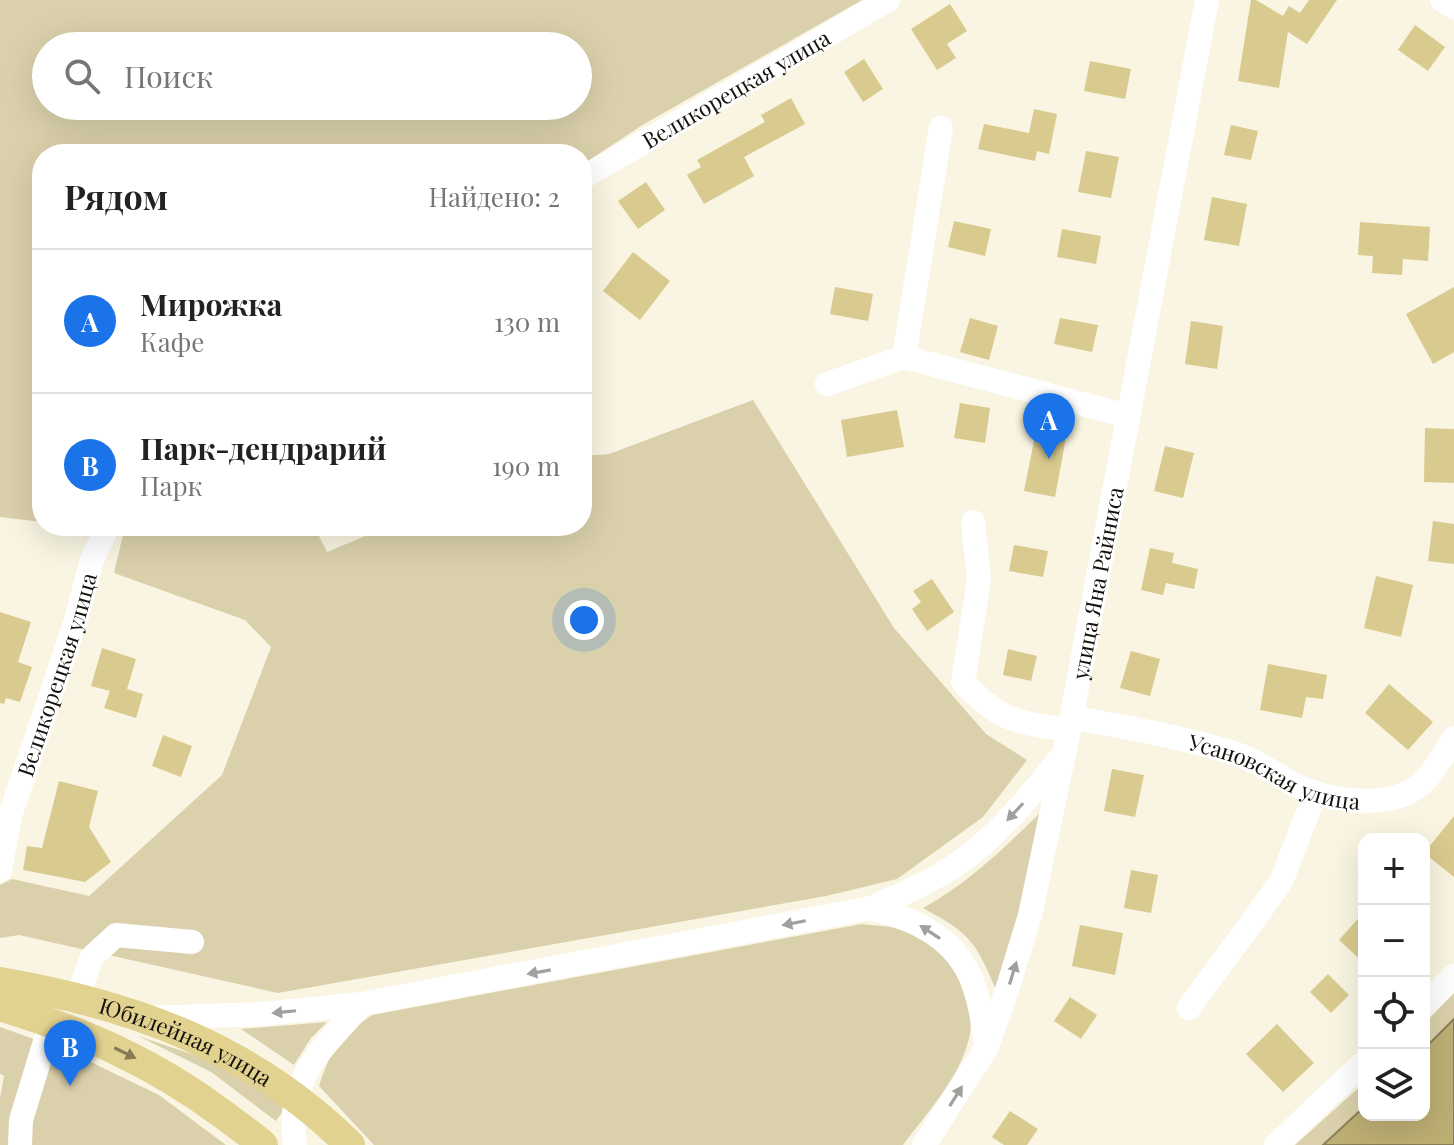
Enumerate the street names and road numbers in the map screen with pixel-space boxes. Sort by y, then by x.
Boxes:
street label: Великорецкая улица [636,22,835,155]
street label: улица Яна Райниса [1064,484,1130,683]
street label: Великорецкая улица [9,569,103,780]
street label: Усановская улица [1185,726,1361,816]
street label: Юбилейная улица [96,990,278,1093]

